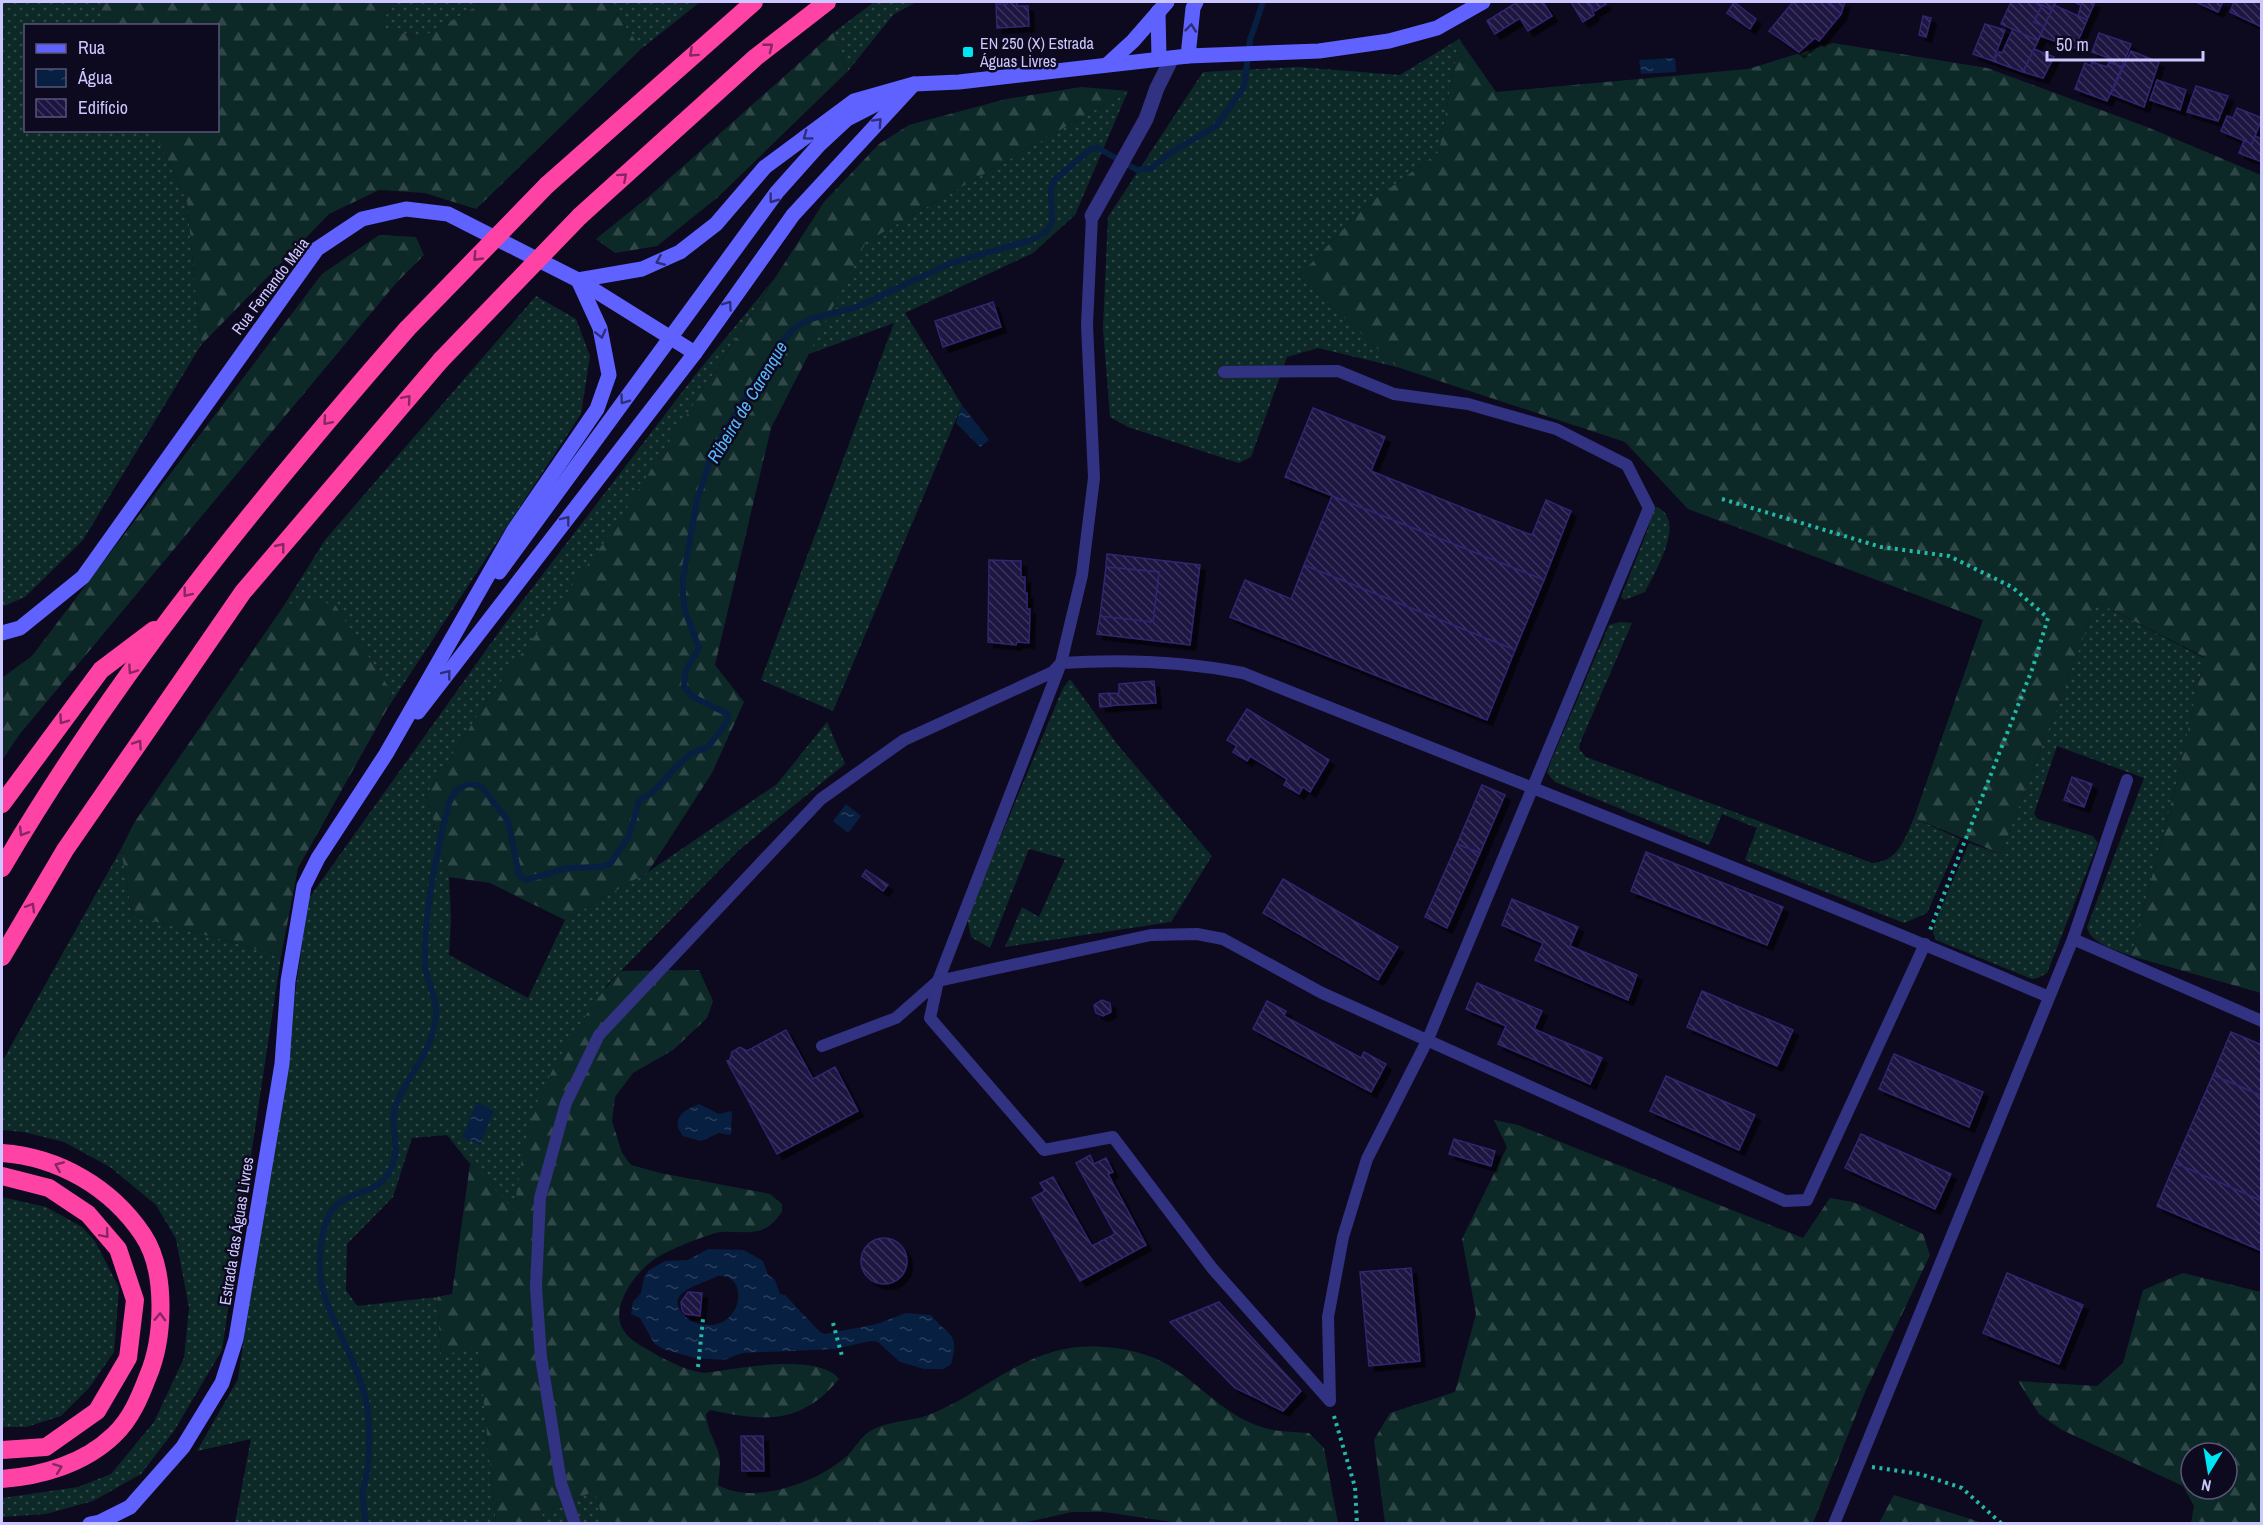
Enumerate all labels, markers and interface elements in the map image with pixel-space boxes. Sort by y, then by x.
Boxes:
legend [24,24,219,132]
one-way arrow [1184,24,1197,33]
scale bar [2047,24,2203,62]
place label: EN 250 (X) Estrada Águas Livres [979,32,1094,72]
text: 50 m [2056,32,2089,57]
text: Rua [78,35,105,60]
one-way arrow [762,44,773,55]
marker: EN 250 (X) Estrada Águas Livres [961,45,975,59]
one-way arrow [689,46,700,57]
text: Água [77,65,112,90]
text: Edifício [78,95,128,120]
one-way arrow [871,118,882,129]
one-way arrow [802,129,813,140]
one-way arrow [616,173,627,184]
one-way arrow [769,192,780,203]
street label: Rua Fernando Maia [226,232,314,339]
one-way arrow [473,250,484,261]
one-way arrow [655,254,666,266]
one-way arrow [721,300,732,311]
one-way arrow [593,329,606,339]
water label: Ribeira de Carenque [701,336,793,468]
one-way arrow [620,394,631,405]
one-way arrow [400,395,411,406]
one-way arrow [324,414,335,425]
one-way arrow [559,515,570,526]
one-way arrow [273,543,284,554]
one-way arrow [183,587,194,598]
one-way arrow [128,663,139,674]
one-way arrow [440,670,451,681]
one-way arrow [60,713,71,724]
one-way arrow [131,739,142,750]
one-way arrow [18,826,30,836]
one-way arrow [24,903,36,913]
street label: Estrada das Águas Livres [213,1155,259,1307]
one-way arrow [54,1161,65,1173]
one-way arrow [98,1227,109,1238]
one-way arrow [154,1312,166,1321]
north arrow [2179,1441,2239,1501]
one-way arrow [52,1462,63,1475]
text: N [2199,1474,2213,1497]

